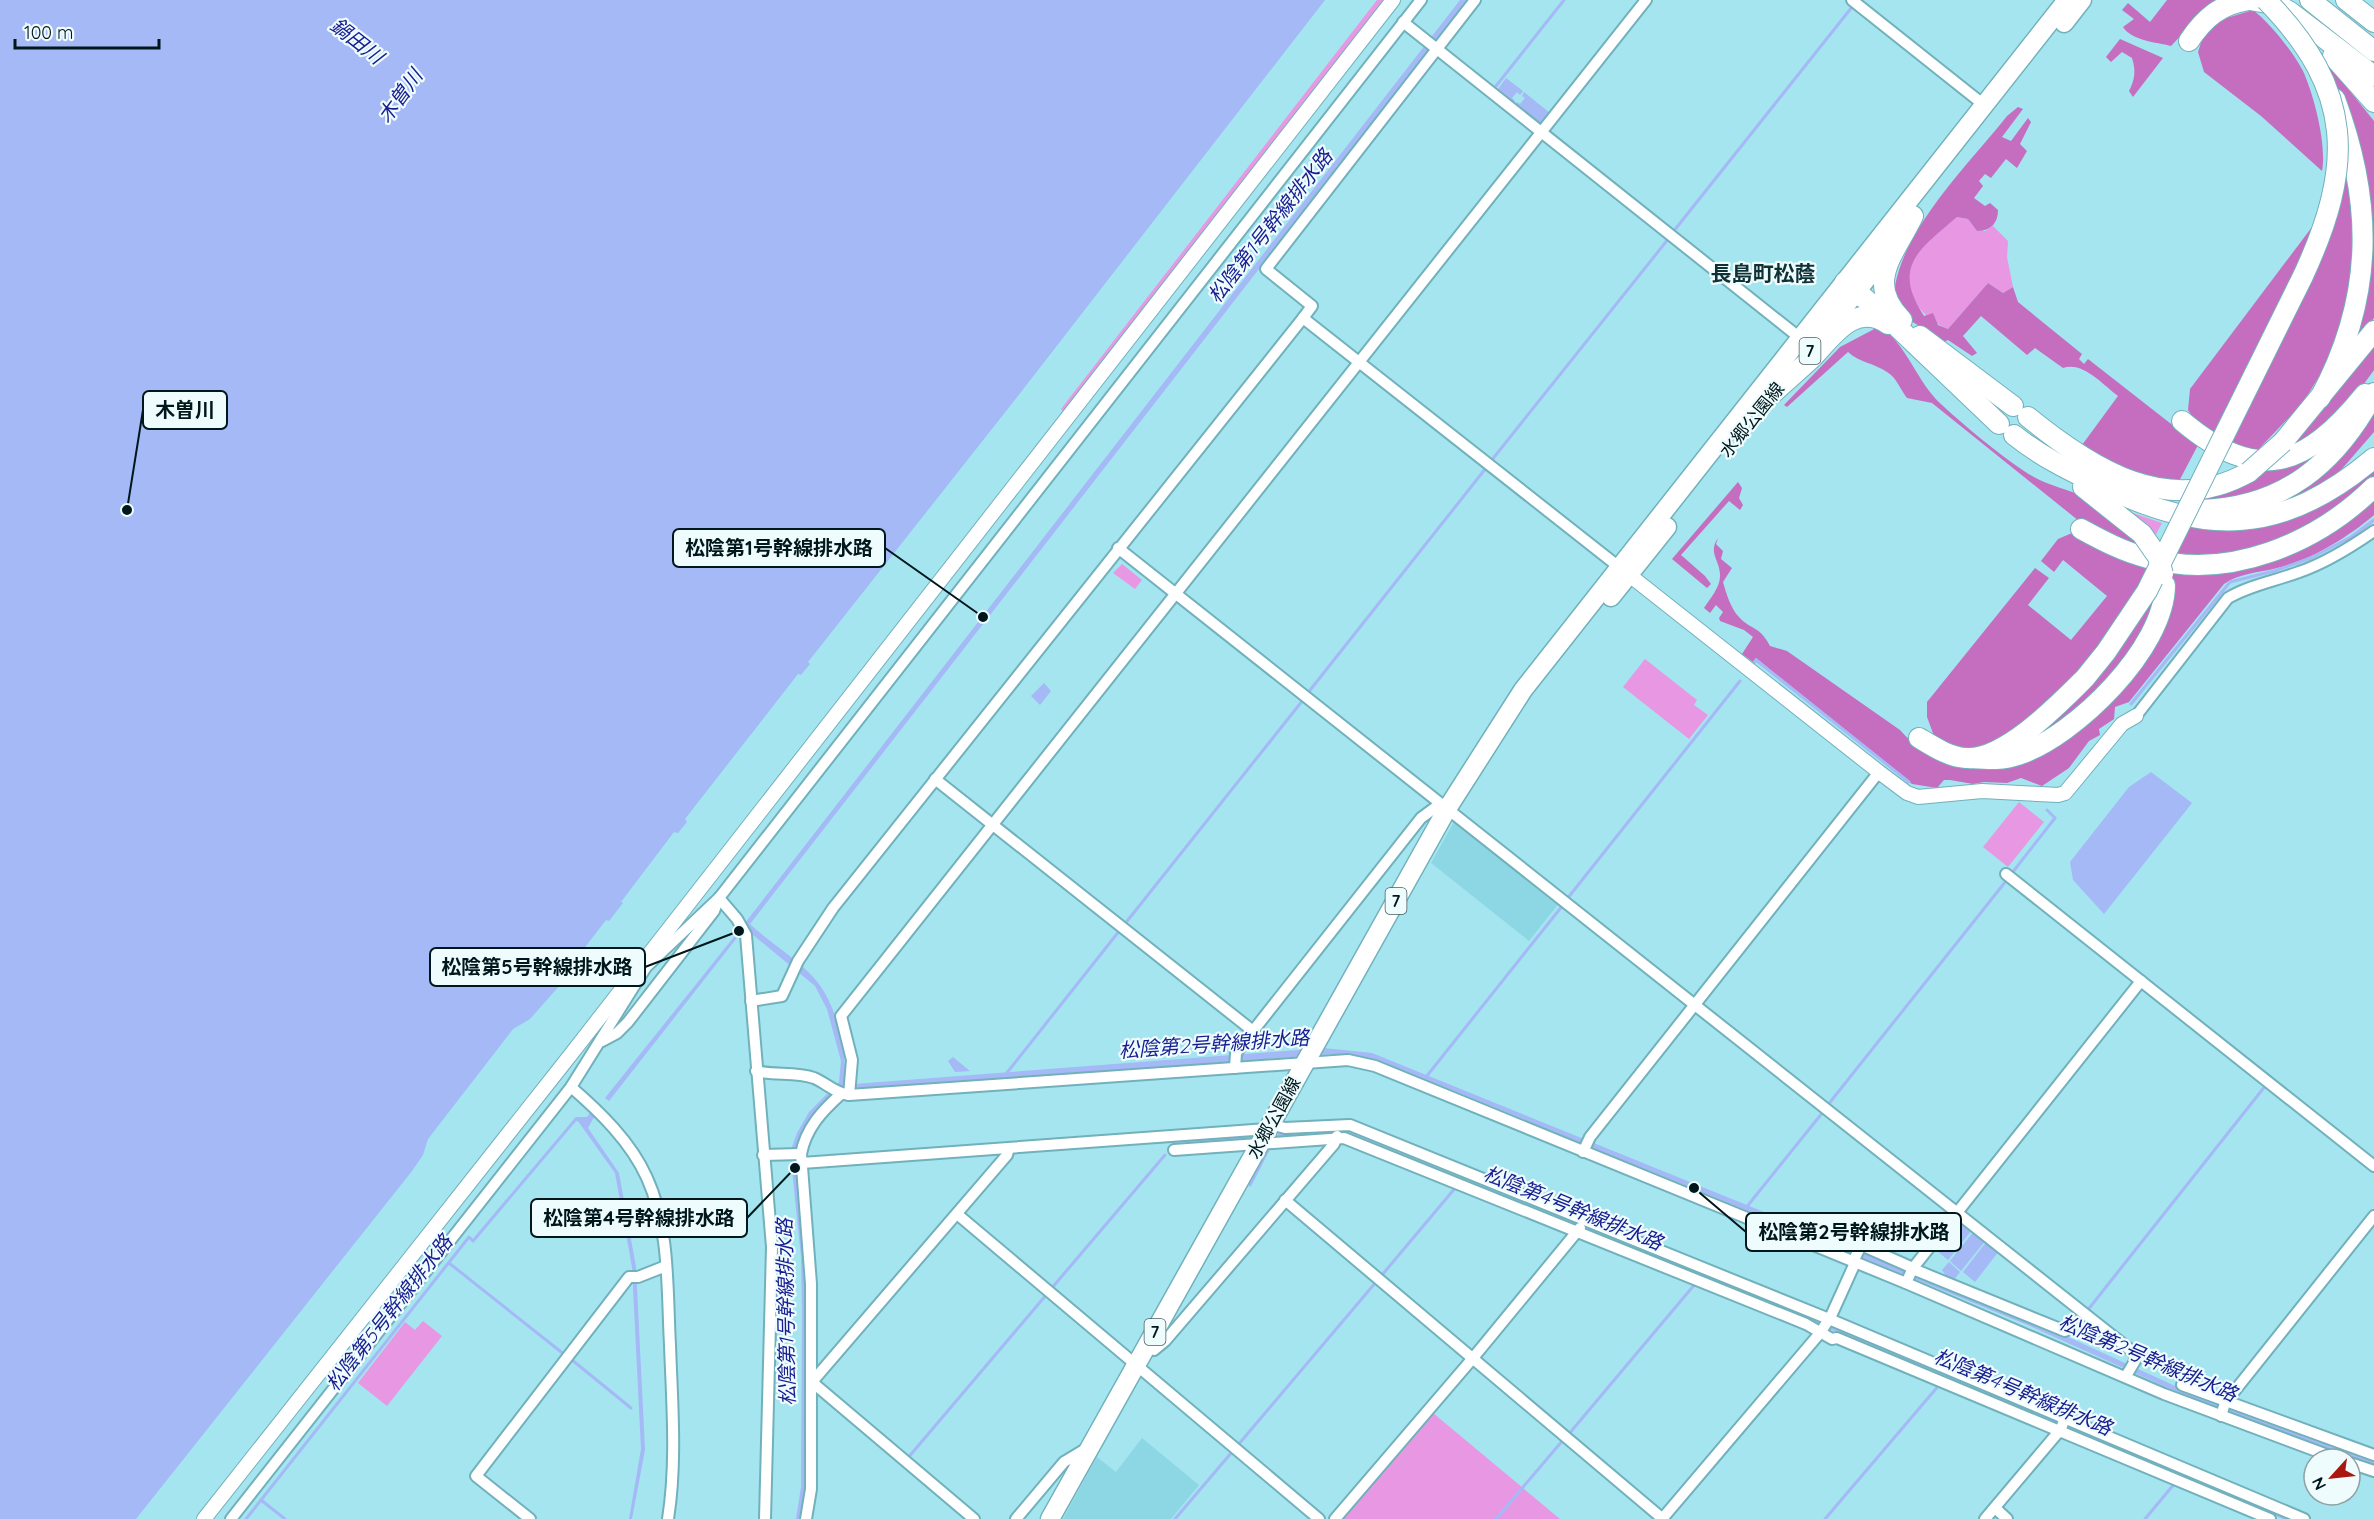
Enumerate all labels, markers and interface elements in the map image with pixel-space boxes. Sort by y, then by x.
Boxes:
scale bar [15,12,159,50]
water label: 鍋田川 [326,12,390,70]
text: 100 m [24,21,73,44]
water label: 木曽川 [372,62,429,127]
water label: 松陰第1号幹線排水路 [1202,143,1338,307]
district label: 長島町松蔭 [1711,260,1816,286]
road number: 7 [1800,338,1820,364]
street label: 水郷公園線 [1714,377,1789,462]
callout: 木曽川 [143,391,227,429]
text: 木曽川 [155,397,215,422]
callout: 松陰第1号幹線排水路 [673,529,885,567]
text: 松陰第1号幹線排水路 [685,535,873,560]
road number: 7 [1386,888,1406,914]
callout: 松陰第5号幹線排水路 [430,948,645,986]
text: 松陰第5号幹線排水路 [441,954,633,979]
water label: 松陰第2号幹線排水路 [1118,1024,1312,1063]
street label: 水郷公園線 [1242,1073,1305,1163]
water label: 松陰第4号幹線排水路 [1480,1160,1668,1256]
callout: 松陰第4号幹線排水路 [531,1199,747,1237]
text: 松陰第4号幹線排水路 [543,1205,735,1230]
callout: 松陰第2号幹線排水路 [1746,1213,1961,1251]
water label: 松陰第1号幹線排水路 [771,1216,800,1406]
text: 松陰第2号幹線排水路 [1758,1219,1950,1244]
water label: 松陰第5号幹線排水路 [320,1228,458,1396]
water label: 松陰第2号幹線排水路 [2055,1309,2243,1407]
road number: 7 [1144,1319,1166,1345]
water label: 松陰第4号幹線排水路 [1931,1343,2118,1441]
north arrow [2302,1447,2362,1507]
text: N [2307,1474,2330,1494]

